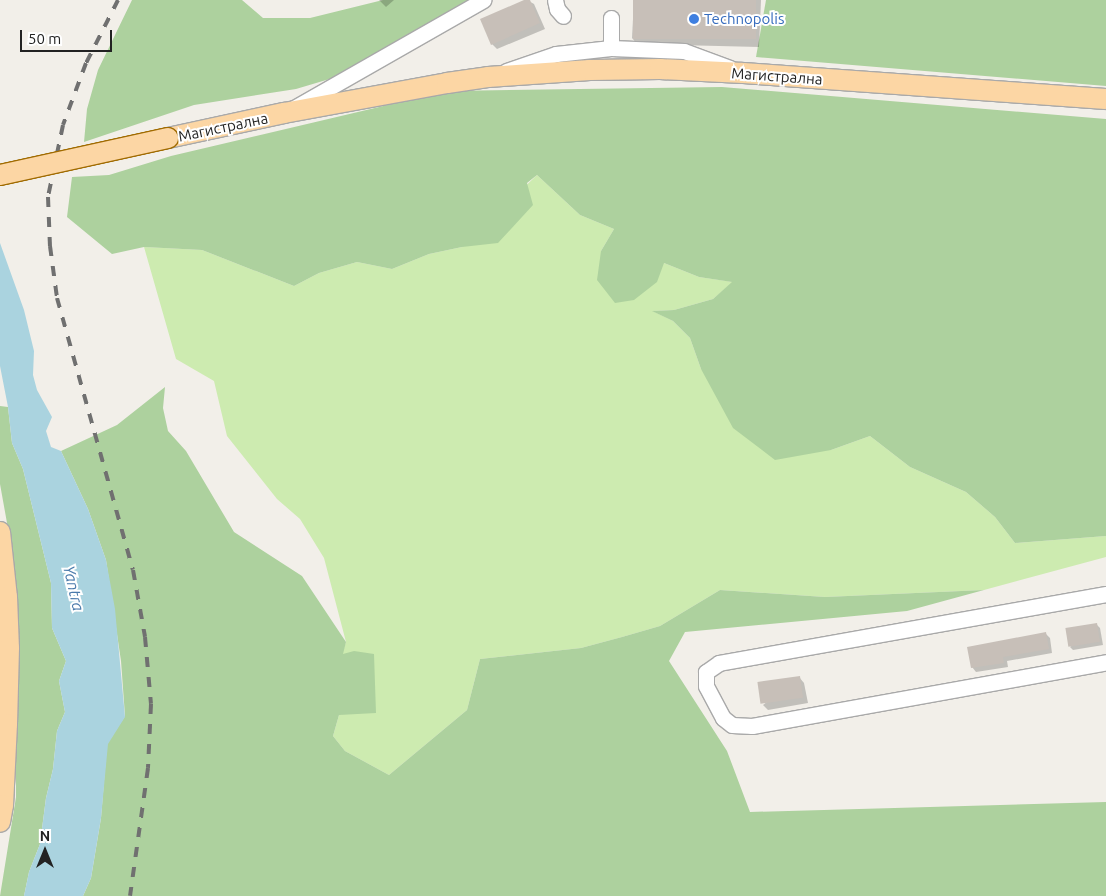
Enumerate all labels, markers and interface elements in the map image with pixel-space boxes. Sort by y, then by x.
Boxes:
place label: Technopolis [704,10,784,28]
marker: Technopolis [688,13,700,25]
scale bar [22,20,115,52]
text: 50 m [28,30,61,47]
street label: Магистрална [731,64,823,88]
street label: Магистрална [177,109,269,145]
water label: Yantra [59,563,89,613]
north arrow [20,826,70,876]
text: N [40,828,50,844]

